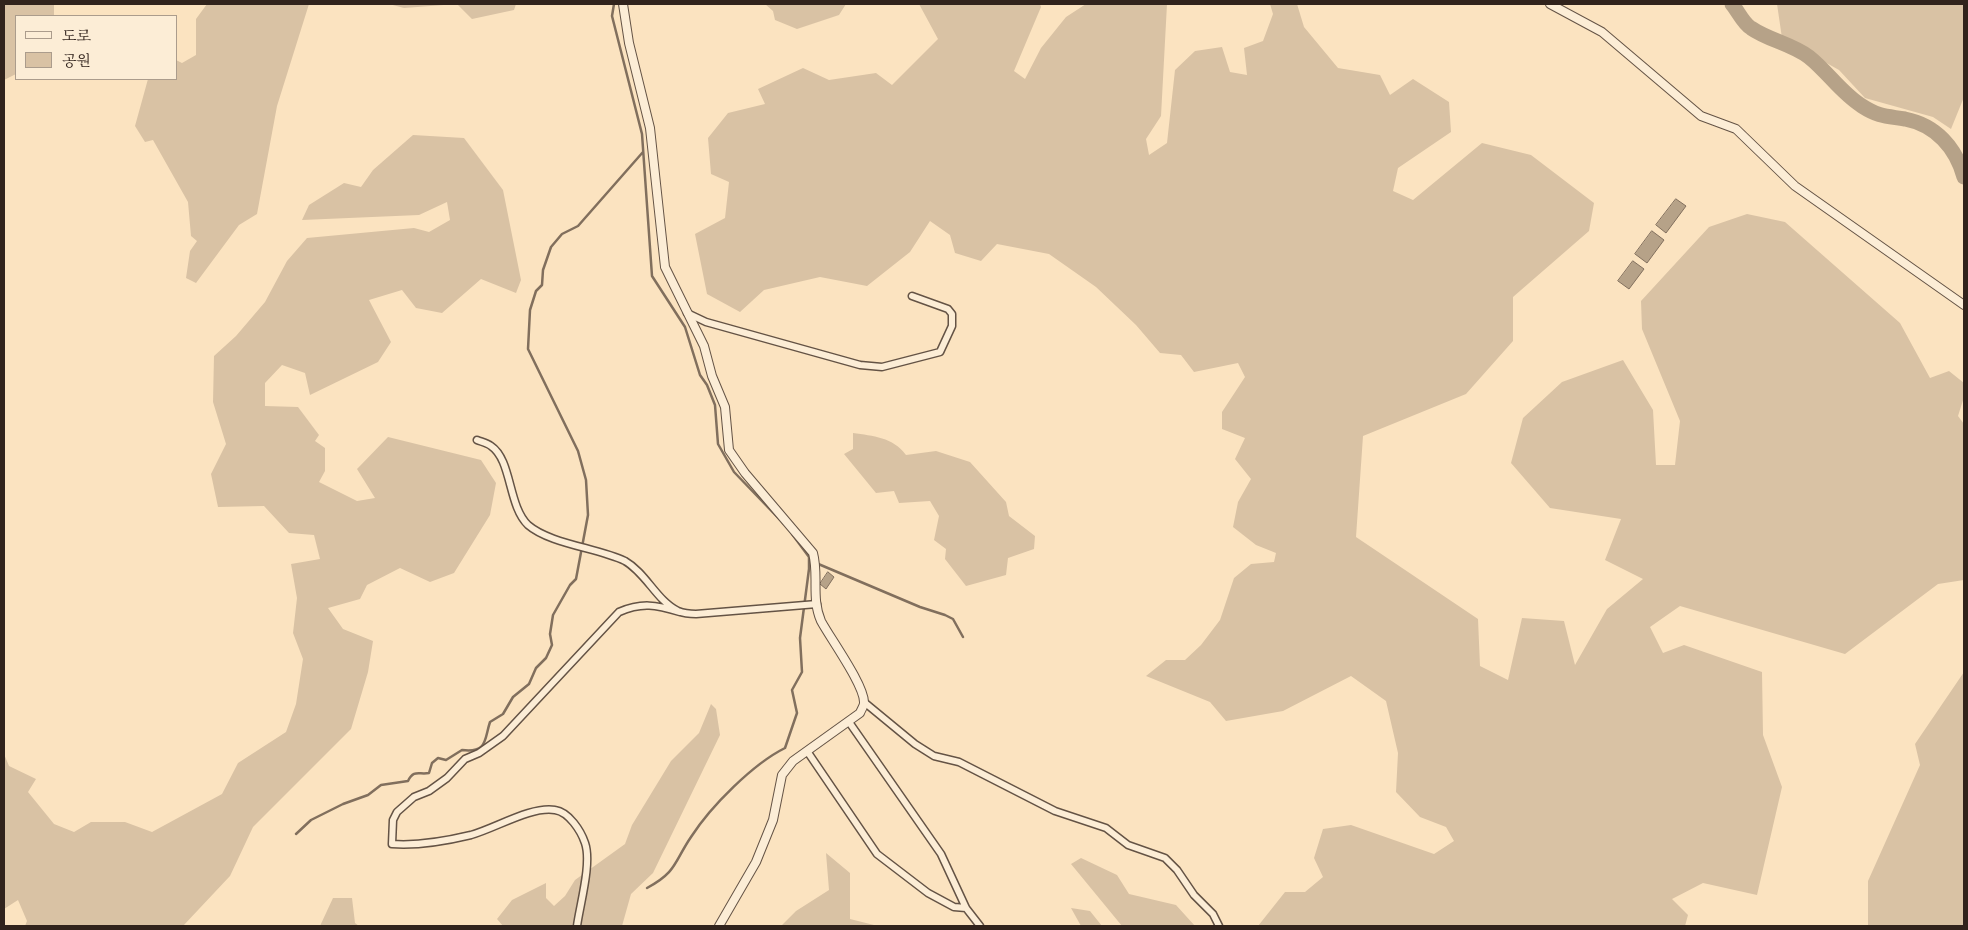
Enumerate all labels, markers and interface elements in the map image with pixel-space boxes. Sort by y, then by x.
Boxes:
legend [15,15,178,80]
text: 도로 [62,26,91,45]
text: 공원 [62,51,91,70]

